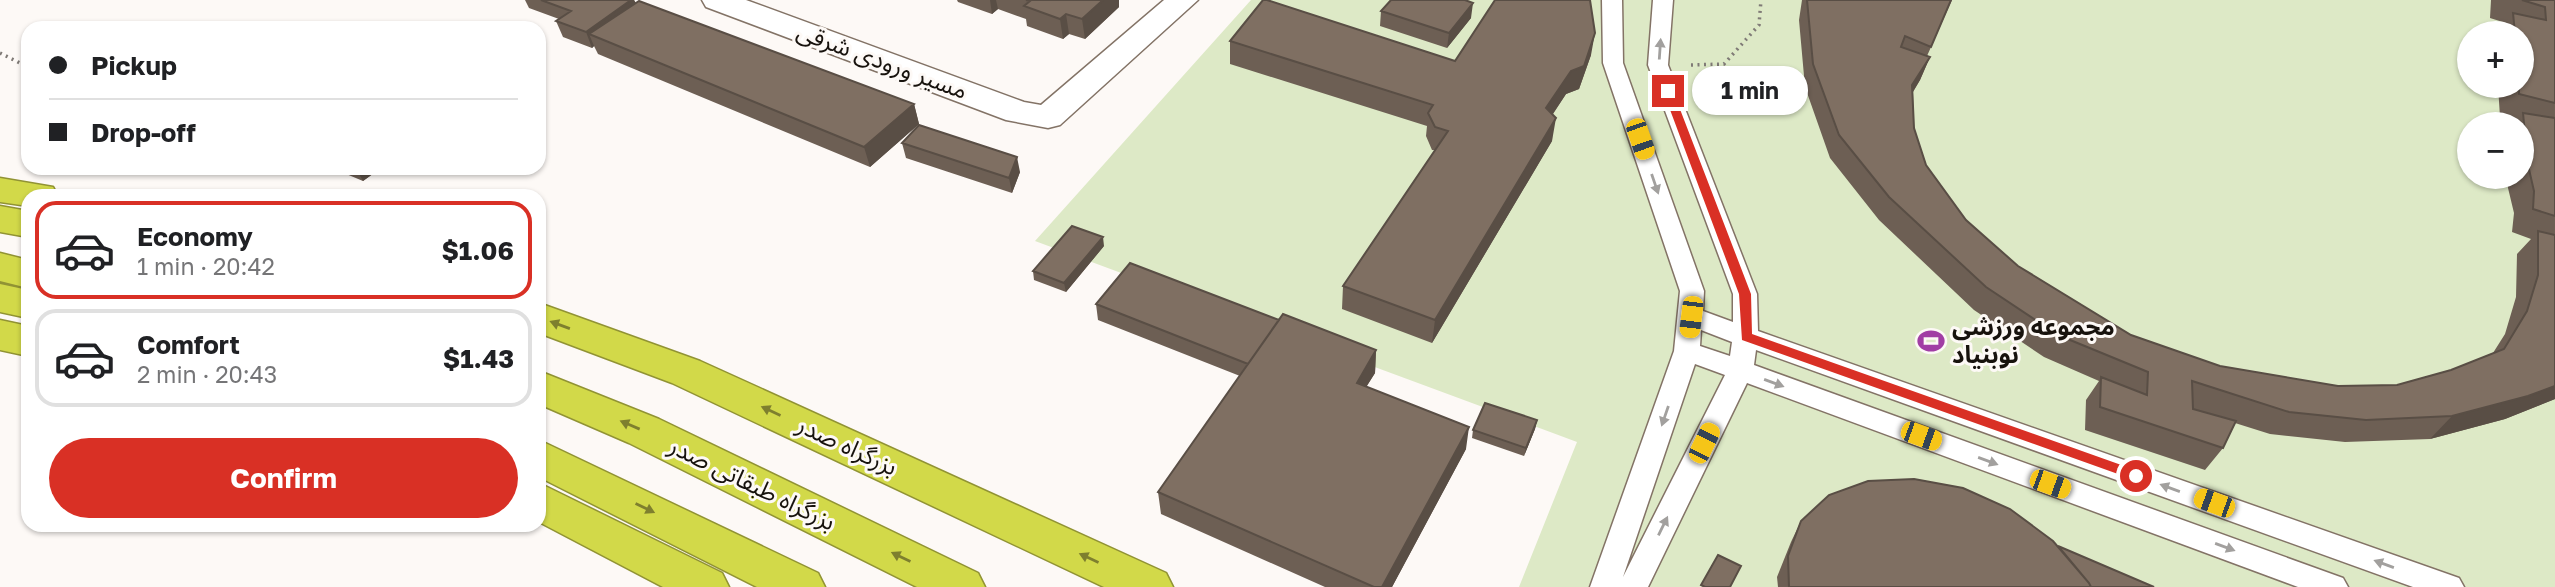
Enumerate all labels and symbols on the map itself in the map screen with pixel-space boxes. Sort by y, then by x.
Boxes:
street label: مسیر ورودی شرقی [793,15,972,105]
one-way arrow [1655,38,1666,60]
callout: 1 min [1692,66,1808,116]
route end [1652,75,1684,107]
car [1624,116,1657,162]
one-way arrow [1650,173,1661,194]
car [1679,295,1704,339]
place label: مجموعه ورزشی نوبنیاد [1952,311,2115,369]
one-way arrow [550,320,571,331]
sports icon: مجموعه ورزشی نوبنیاد [1916,326,1946,356]
one-way arrow [1764,378,1785,389]
one-way arrow [761,405,781,417]
one-way arrow [1659,405,1670,426]
street label: بزرگراه صدر [792,408,902,481]
one-way arrow [620,419,640,431]
car [1898,419,1945,453]
car [1686,420,1723,466]
street label: بزرگراه طبقاتی صدر [663,429,841,536]
one-way arrow [1977,456,1998,467]
route start [2120,460,2152,492]
car [2027,467,2074,501]
one-way arrow [2159,482,2180,493]
car [2191,486,2238,520]
one-way arrow [635,502,655,514]
one-way arrow [1658,516,1669,536]
one-way arrow [2214,542,2235,553]
one-way arrow [891,551,911,563]
one-way arrow [1078,552,1099,563]
one-way arrow [2374,558,2395,569]

